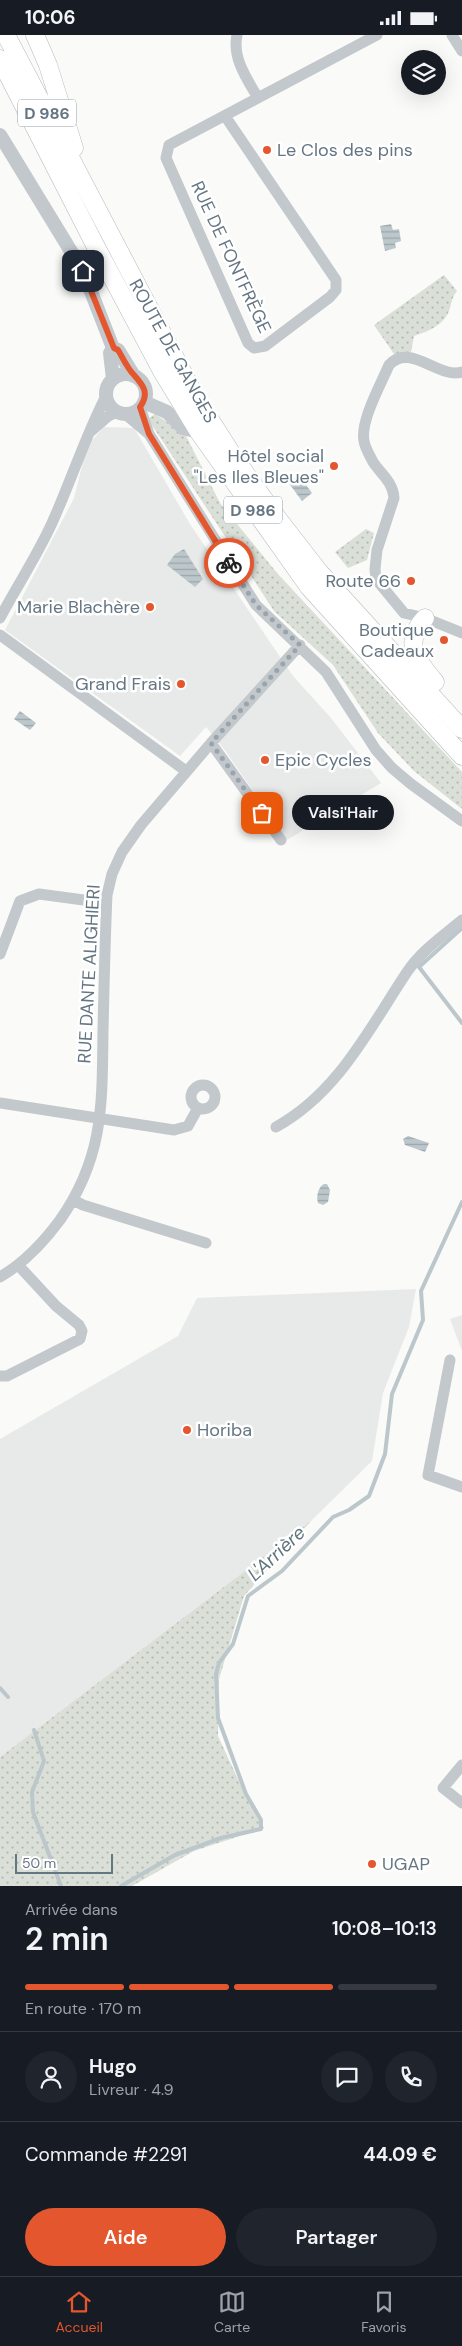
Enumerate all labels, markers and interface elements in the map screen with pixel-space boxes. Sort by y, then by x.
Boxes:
text: 10:06 [25,5,76,30]
map controls [401,50,446,95]
button: layers [401,50,446,95]
road number: D 986 [18,99,76,127]
place label: Le Clos des pins [277,138,413,162]
marker: Le Clos des pins [261,144,273,156]
street label: RUE DE FONTFRÈGE [185,177,277,337]
pin [62,250,104,292]
icon: home [69,257,97,285]
street label: ROUTE DE GANGES [123,275,223,427]
place label: Hôtel social "Les Iles Bleues" [193,444,324,489]
marker: Hôtel social "Les Iles Bleues" [328,460,340,472]
road number: D 986 [224,497,282,523]
courier [204,538,254,588]
icon: bike [215,549,243,577]
place label: Route 66 [325,569,401,593]
marker: Route 66 [405,575,417,587]
place label: Marie Blachère [17,595,140,619]
marker: Marie Blachère [144,601,156,613]
place label: Boutique Cadeaux [359,618,434,663]
marker: Boutique Cadeaux [438,634,450,646]
place label: Grand Frais [75,672,171,696]
marker: Grand Frais [175,678,187,690]
place label: Epic Cycles [275,748,371,772]
marker: Epic Cycles [259,754,271,766]
pin [241,792,283,834]
callout: Valsi'Hair [292,795,394,831]
icon: bag [248,799,276,827]
text: Valsi'Hair [308,802,378,823]
street label: RUE DANTE ALIGHIERI [72,884,106,1064]
place label: Horiba [197,1418,252,1442]
marker: Horiba [181,1424,193,1436]
water label: L'Arrière [242,1520,311,1586]
scale bar [15,1851,112,1874]
place label: UGAP [382,1852,430,1876]
text: 50 m [22,1854,56,1872]
marker: UGAP [366,1858,378,1870]
text: Arrivée dans [25,1899,118,1920]
text: 10:08–10:13 [332,1916,437,1941]
text: 2 min [25,1918,109,1960]
text: En route · 170 m [25,1998,141,2019]
button: person [25,2051,77,2103]
button: chat [321,2051,373,2103]
button: phone [385,2051,437,2103]
text: Hugo [89,2054,137,2079]
text: Livreur · 4.9 [89,2079,174,2100]
text: Commande #2291 [25,2142,187,2167]
text: 44.09 € [363,2142,437,2167]
button: Aide [25,2208,226,2266]
button: Partager [236,2208,437,2266]
tab: Accueil [56,2288,103,2336]
tab: Carte [214,2288,250,2336]
tab: Favoris [361,2288,406,2336]

